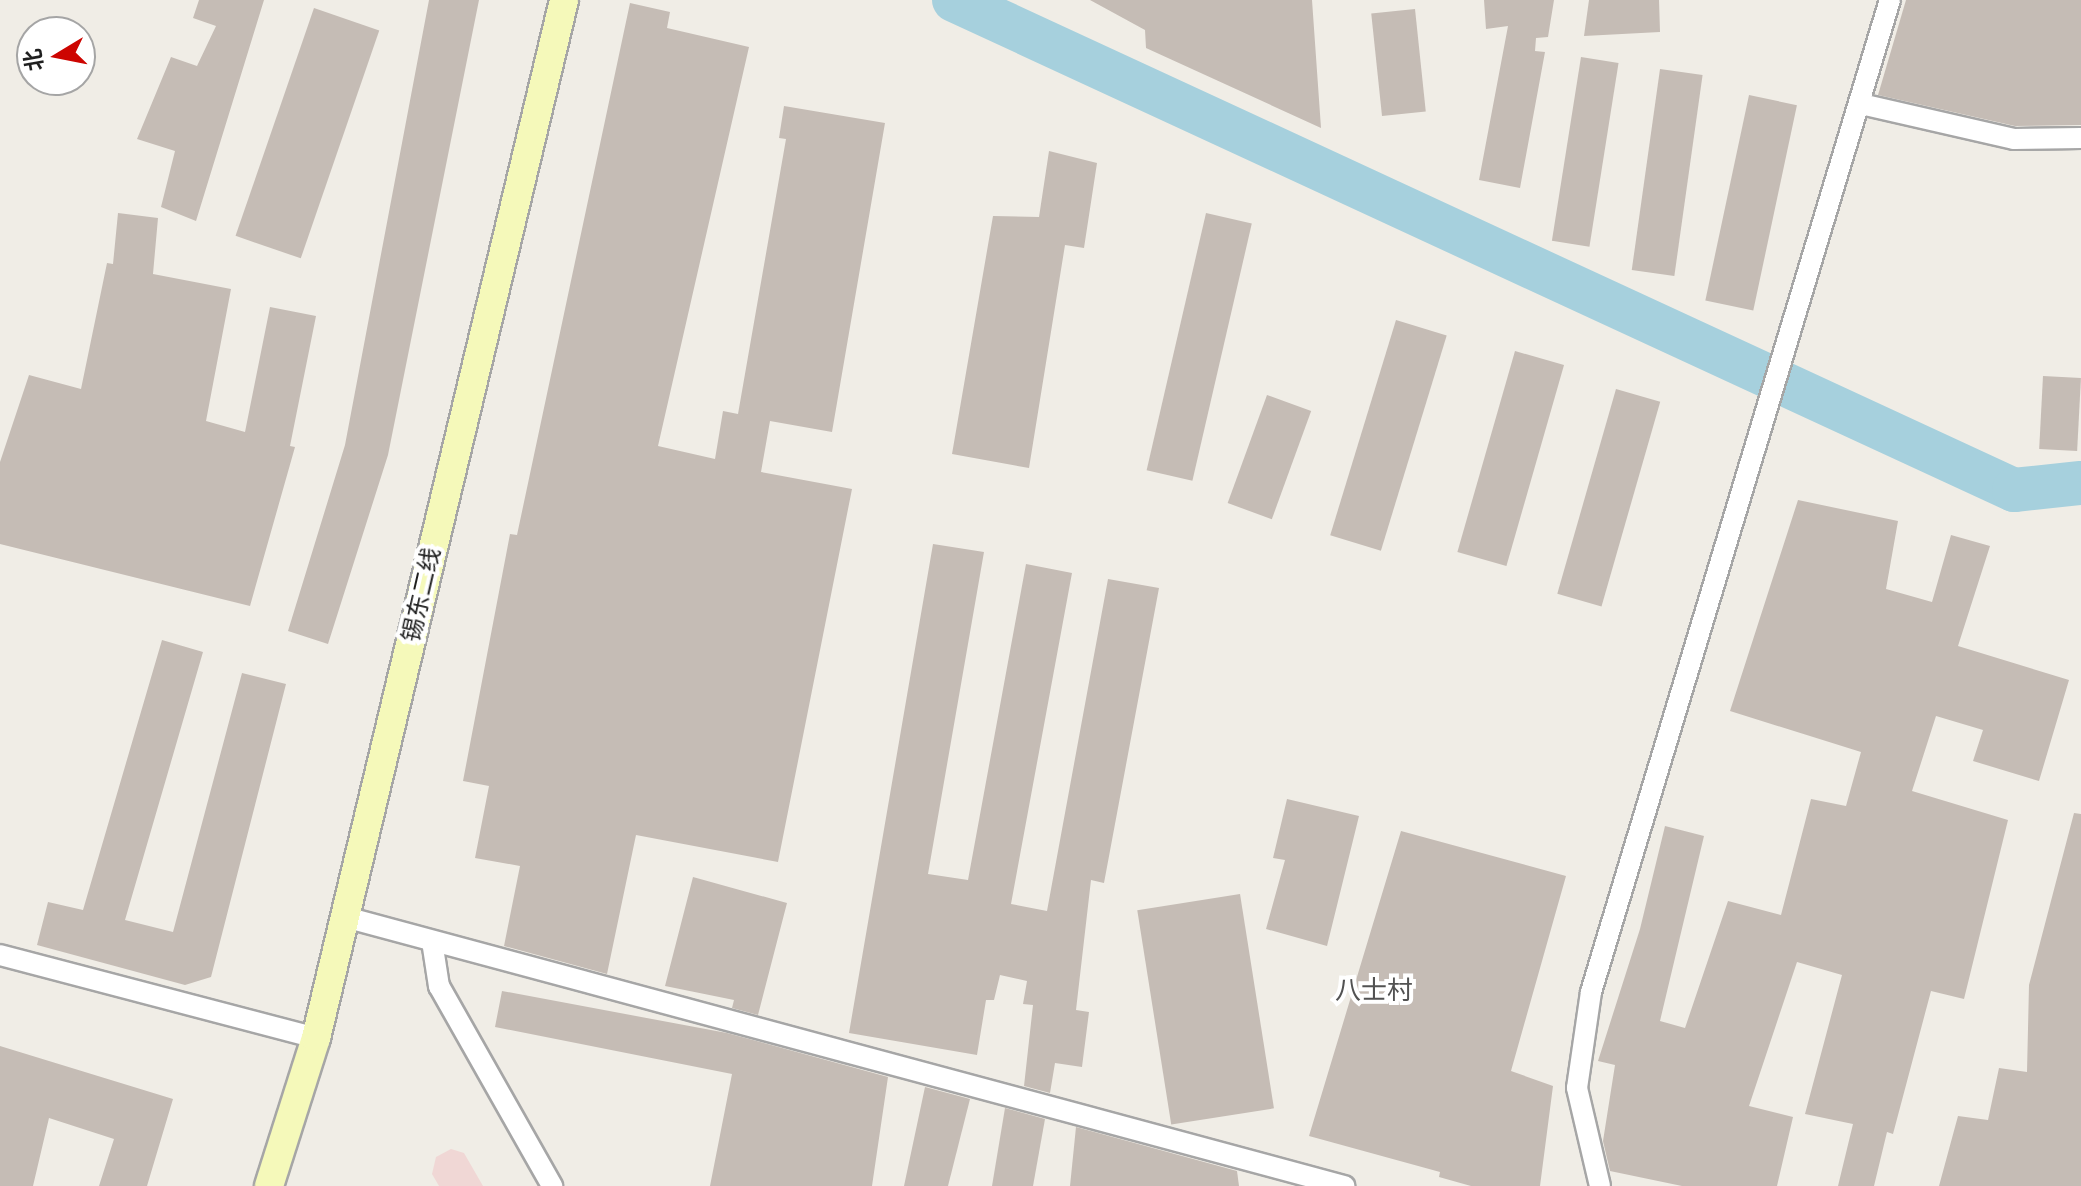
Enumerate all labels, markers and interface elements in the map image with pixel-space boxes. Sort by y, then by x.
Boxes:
north arrow [16,16,96,96]
text: 北 [19,47,49,73]
street label: 锡东二线 [397,545,447,645]
district label: 八士村 [1335,975,1413,1007]

